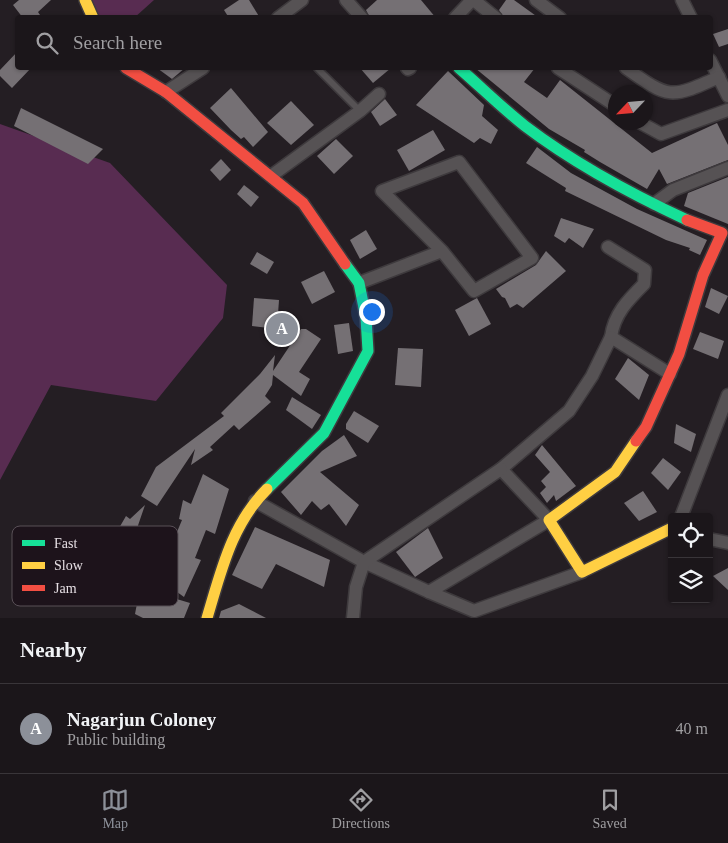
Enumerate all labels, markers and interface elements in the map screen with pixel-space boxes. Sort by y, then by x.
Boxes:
search box [15,15,713,70]
icon: search [33,29,61,57]
text: Search here [73,32,162,53]
north arrow [608,85,653,130]
your location [359,299,385,325]
pin: A [266,310,298,348]
map controls [668,513,713,603]
button: locate [668,513,713,558]
legend [12,526,178,606]
text: Fast [54,536,77,551]
text: Slow [54,558,84,573]
button: layers [668,558,713,603]
text: Jam [54,581,77,596]
text: Nearby [20,638,87,662]
text: Nagarjun Coloney [67,709,216,730]
text: A [30,720,42,737]
text: 40 m [676,720,708,737]
text: Public building [67,731,165,748]
tab: Map [101,786,129,832]
tab: Directions [332,786,390,832]
tab: Saved [593,786,627,832]

